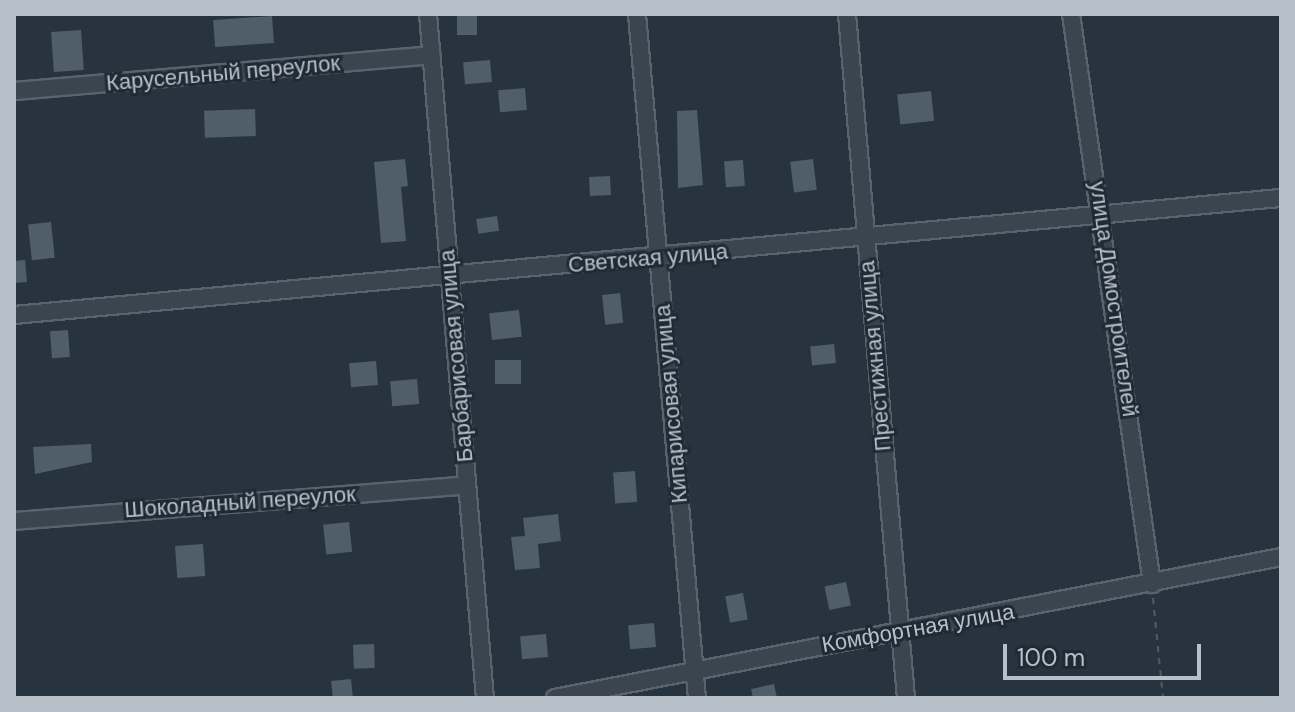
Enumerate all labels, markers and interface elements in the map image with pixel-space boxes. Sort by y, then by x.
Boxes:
street label: Карусельный переулок [105,50,341,96]
street label: улица Домостроителей [1084,180,1144,418]
street label: Светская улица [567,238,729,278]
street label: Барбарисовая улица [434,249,478,463]
street label: Престижная улица [854,260,896,452]
street label: Кипарисовая улица [649,304,693,504]
street label: Шоколадный переулок [123,481,357,523]
street label: Комфортная улица [820,598,1016,658]
scale bar [1007,628,1205,678]
text: 100 m [1017,642,1085,673]

